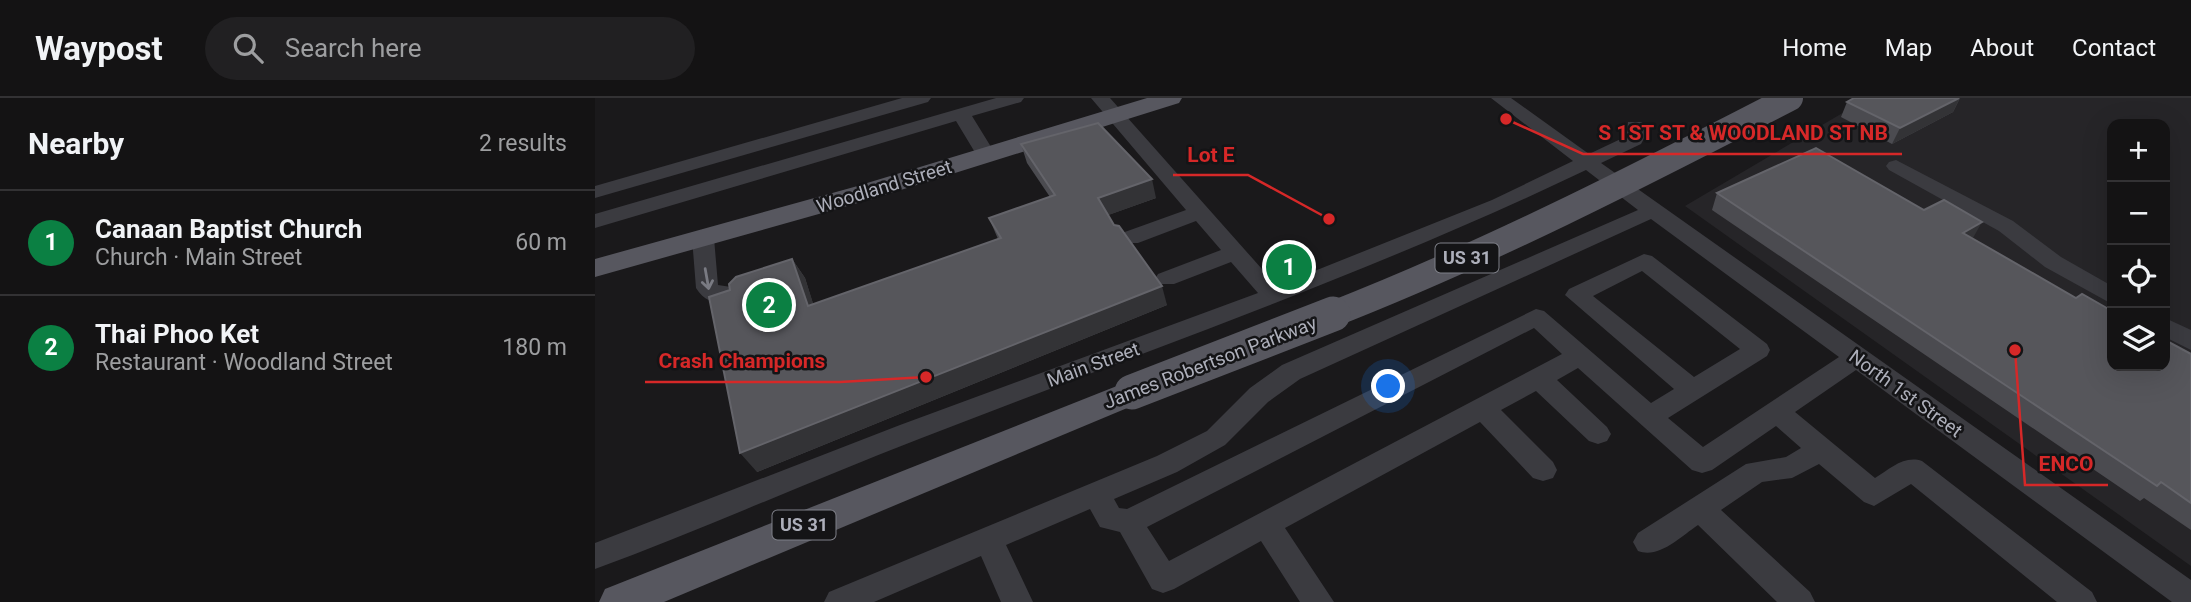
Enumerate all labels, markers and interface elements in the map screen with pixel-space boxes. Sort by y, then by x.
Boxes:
search box [205,17,695,80]
text: Waypost [35,29,163,68]
icon: search [229,29,267,67]
text: Search here [285,33,421,63]
text: Home [1782,34,1847,62]
text: Map [1885,34,1932,62]
text: About [1970,34,2034,62]
text: Contact [2072,34,2156,62]
callout: S 1ST ST & WOODLAND ST NB [1583,112,1902,154]
map controls [2107,119,2170,371]
button: + [2107,119,2170,182]
text: S 1ST ST & WOODLAND ST NB [1598,121,1888,145]
text: Nearby [28,126,124,161]
text: 2 results [479,130,567,157]
callout: Lot E [1173,133,1248,175]
text: Lot E [1187,143,1235,167]
street label: Woodland Street [814,155,954,218]
button: − [2107,182,2170,245]
text: Canaan Baptist Church [95,214,362,244]
text: 1 [44,229,58,256]
text: 60 m [515,229,567,256]
pin: 1 [1266,241,1312,293]
text: Church · Main Street [95,244,302,271]
road number: US 31 [1435,244,1498,272]
button: locate [2107,245,2170,308]
one-way arrow [701,268,714,290]
pin: 2 [746,279,792,331]
button: layers [2107,308,2170,371]
street label: James Robertson Parkway [1101,311,1320,414]
text: Thai Phoo Ket [95,319,259,349]
text: 2 [44,334,58,361]
text: 180 m [502,334,567,361]
street label: Main Street [1044,337,1143,392]
callout: Crash Champions [645,340,840,382]
street label: North 1st Street [1845,345,1967,442]
text: Restaurant · Woodland Street [95,349,393,376]
text: Crash Champions [659,349,826,373]
your location [1371,369,1405,403]
callout: ENCO [2025,443,2108,485]
text: ENCO [2039,452,2093,476]
road number: US 31 [773,510,836,540]

